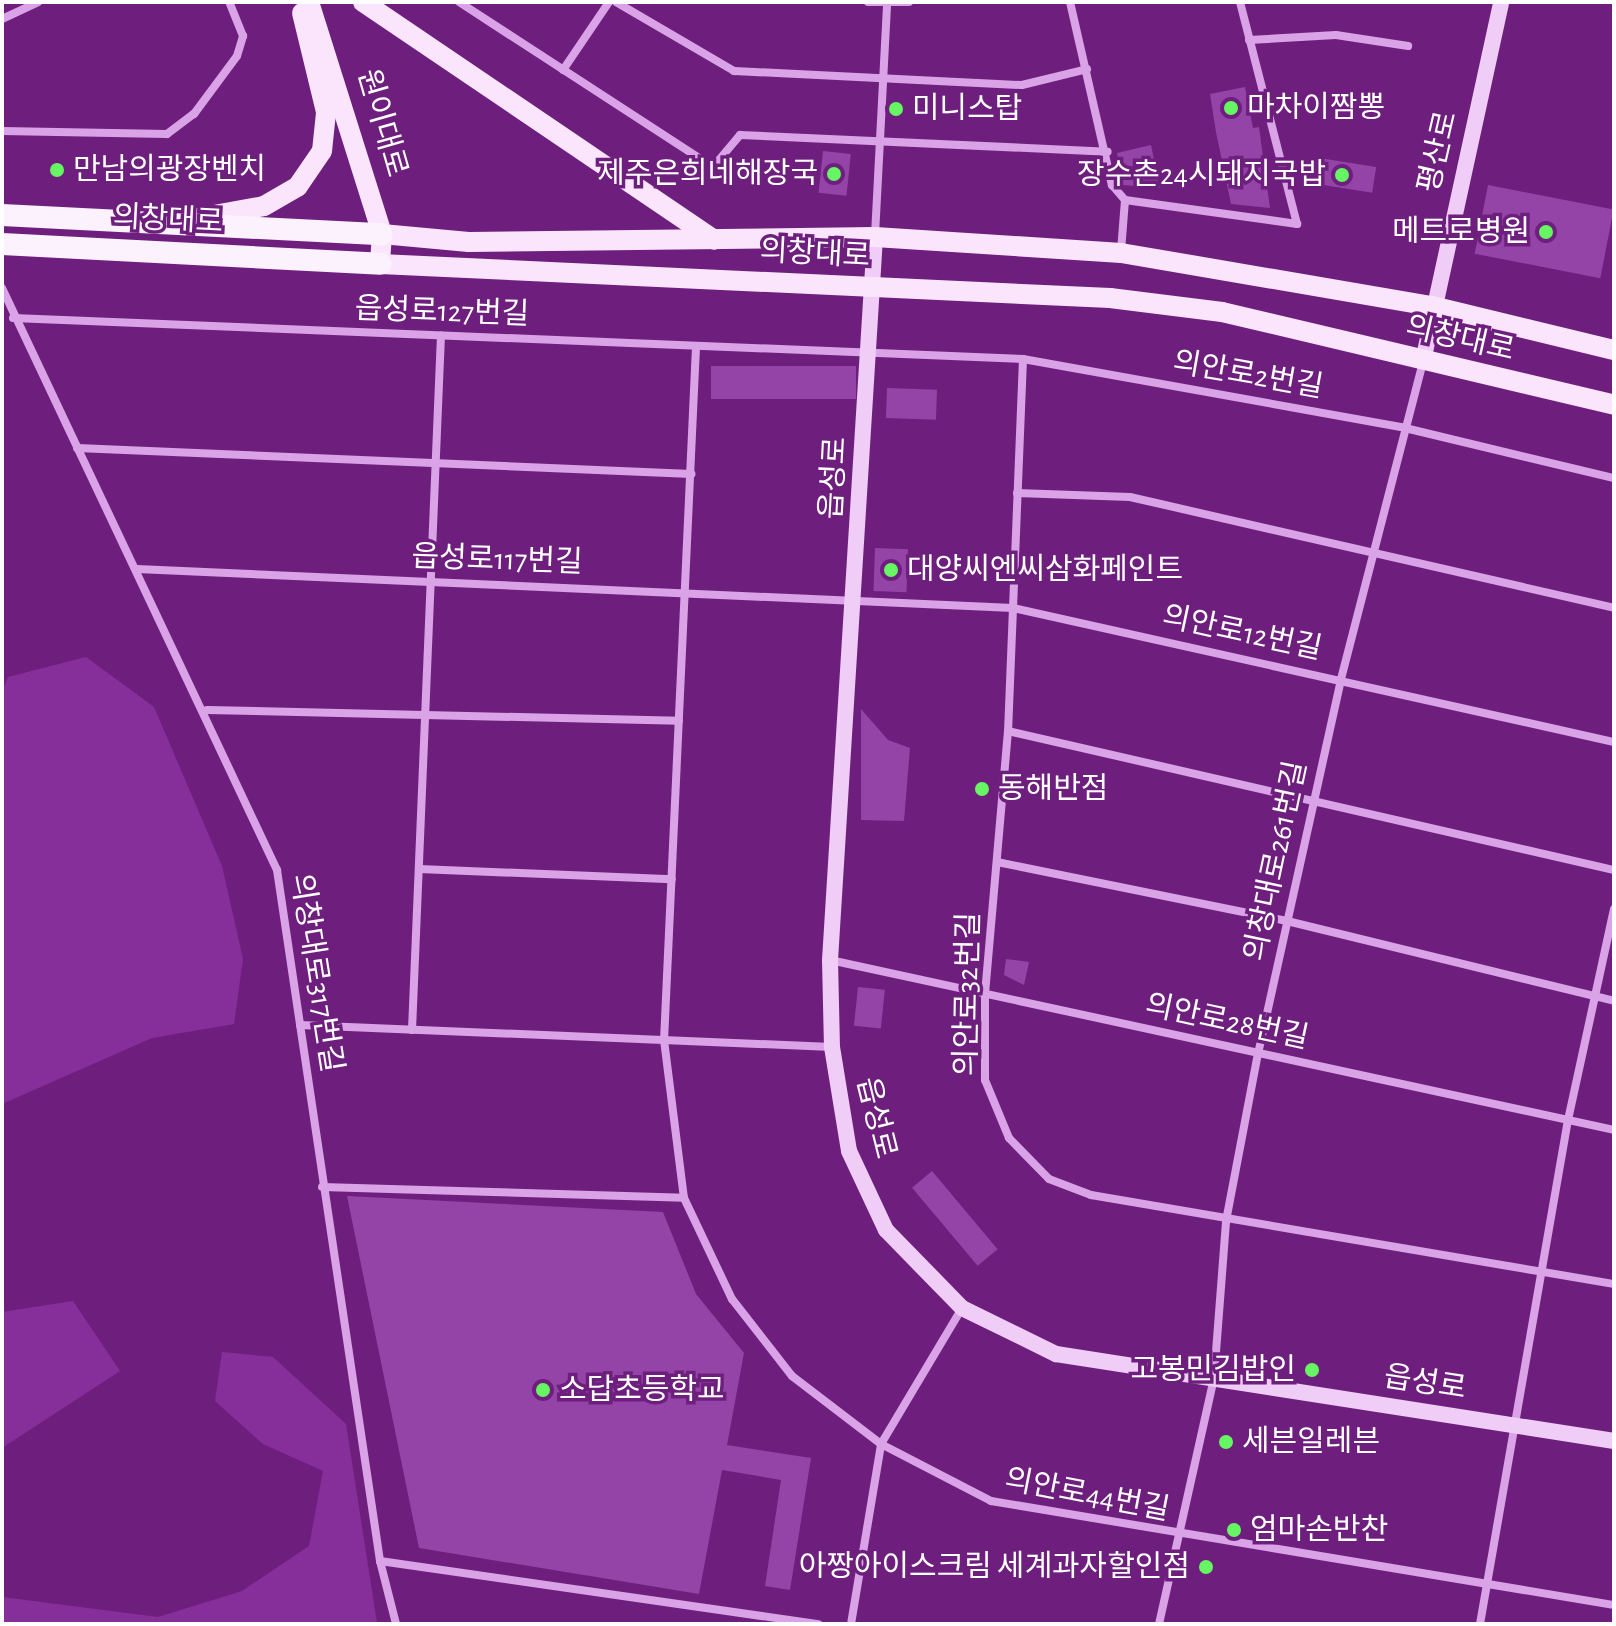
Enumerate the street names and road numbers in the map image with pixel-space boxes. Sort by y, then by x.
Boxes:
street label: 원이대로 [349,65,415,181]
street label: 평산로 [1411,108,1465,196]
street label: 의창대로 [112,199,224,241]
street label: 의창대로 [759,233,871,275]
street label: 읍성로127번길 [354,291,530,333]
street label: 의창대로 [1402,309,1518,369]
street label: 의안로2번길 [1170,344,1326,406]
street label: 읍성로 [814,436,854,520]
street label: 읍성로117번길 [411,539,583,581]
street label: 의안로12번길 [1159,599,1325,667]
street label: 의창대로261번길 [1237,758,1315,964]
street label: 의창대로317번길 [283,871,349,1075]
street label: 의안로32번길 [949,912,987,1076]
street label: 의안로28번길 [1142,987,1312,1057]
street label: 읍성로 [849,1073,903,1163]
street label: 읍성로 [1381,1359,1469,1407]
street label: 의안로44번길 [1002,1461,1172,1529]

